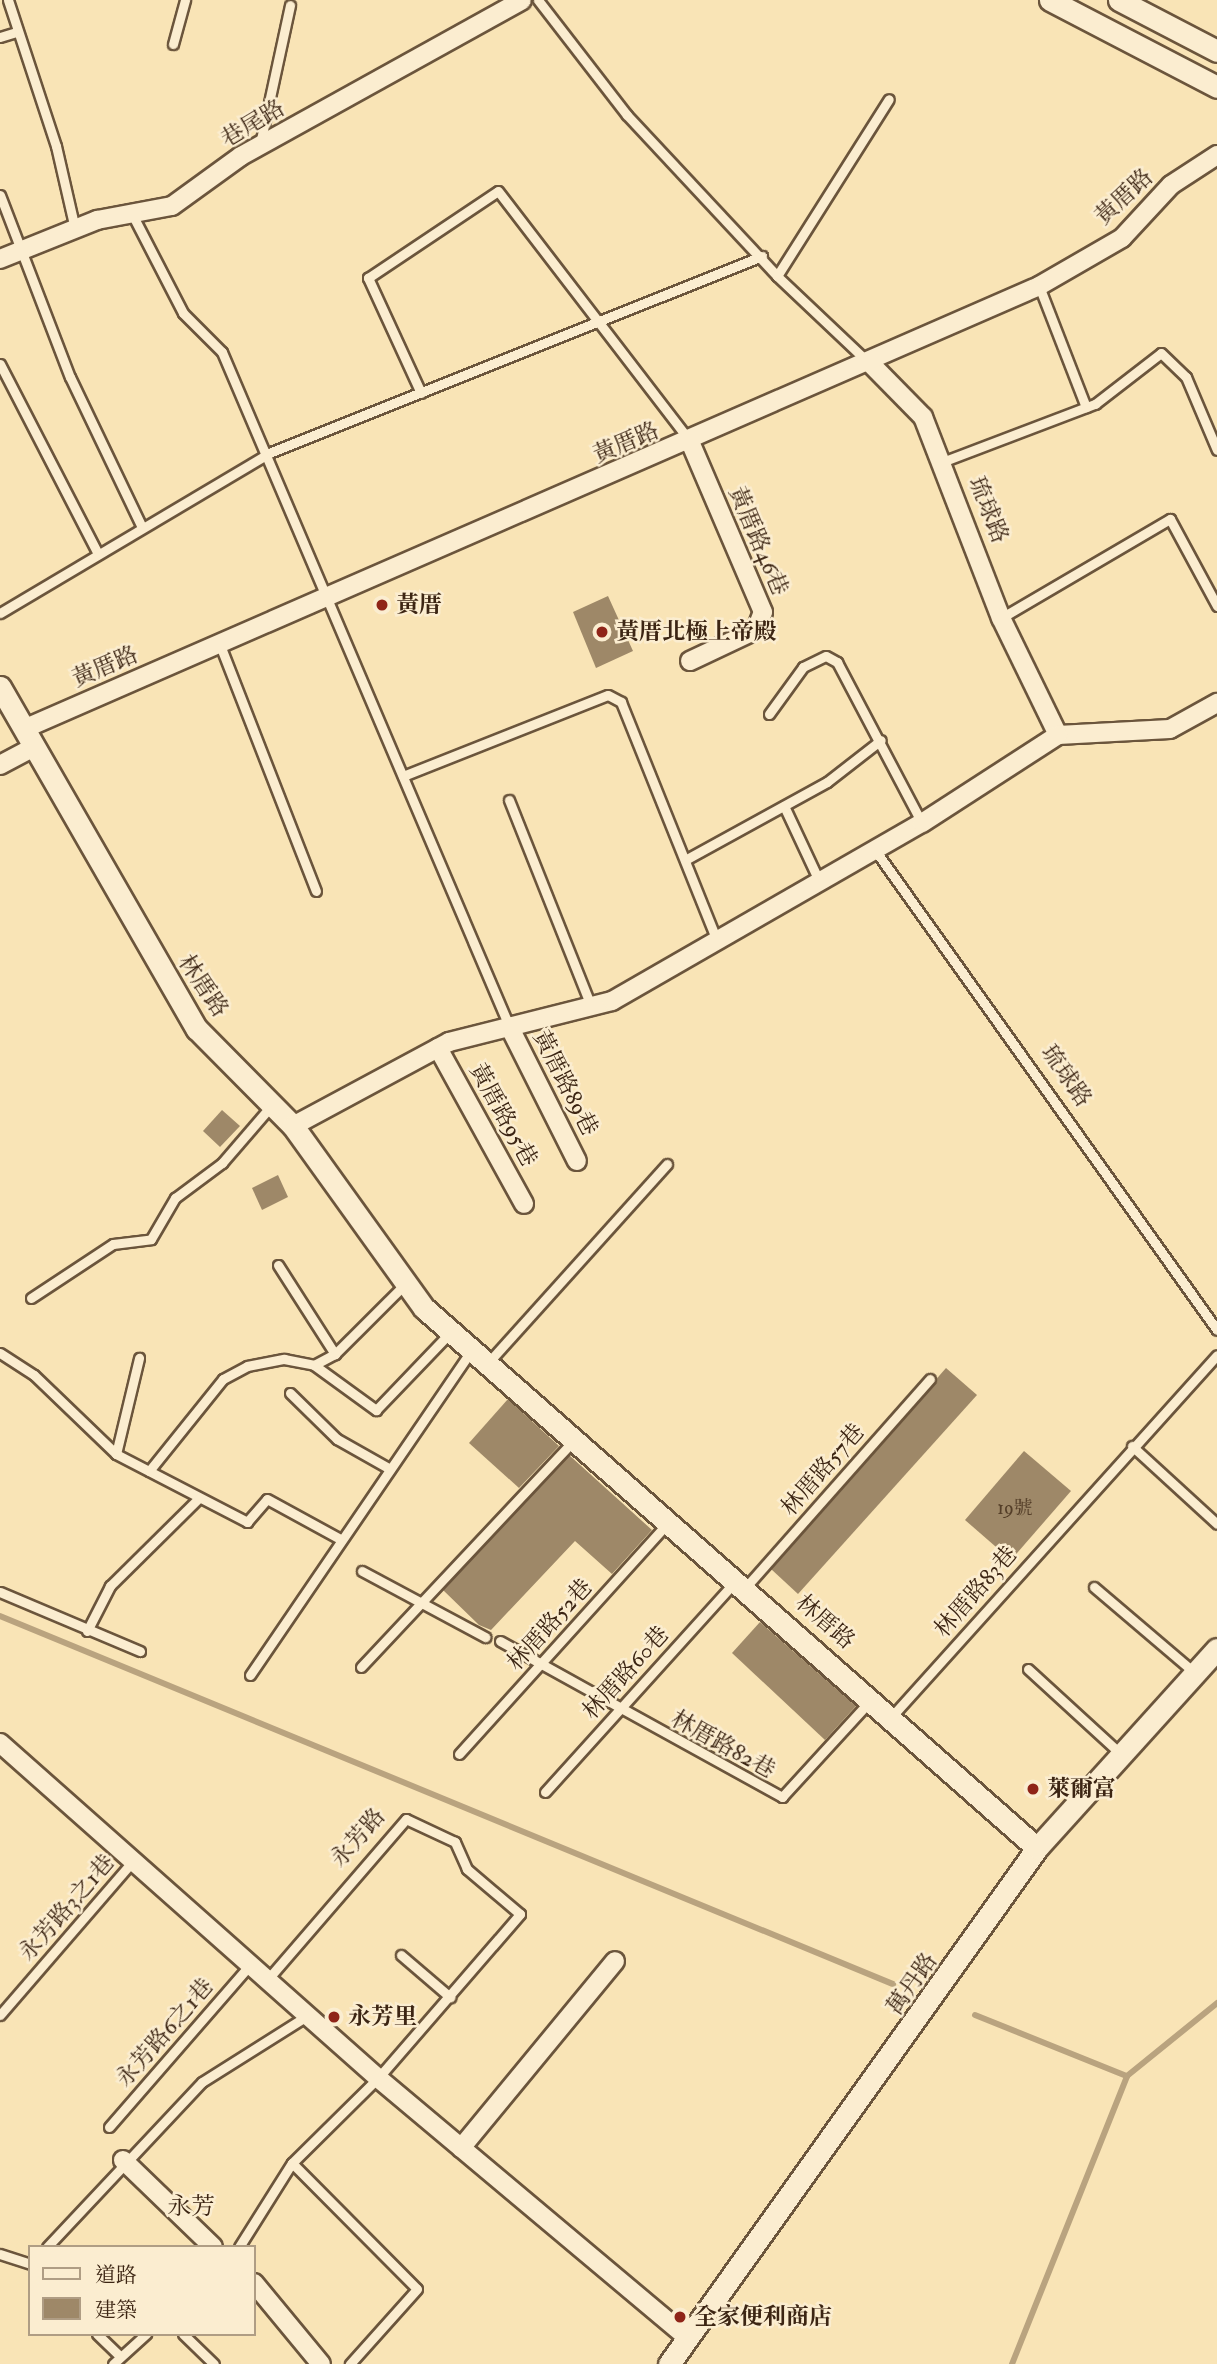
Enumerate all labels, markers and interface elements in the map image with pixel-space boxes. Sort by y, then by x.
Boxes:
street label: 巷尾路 [216,94,290,154]
street label: 黃厝路 [1089,163,1159,231]
street label: 黃厝路 [589,417,663,469]
street label: 琉球路 [962,473,1014,547]
street label: 黃厝路46巷 [723,482,793,600]
place label: 黃厝 [396,591,442,619]
marker: 黃厝 [374,597,390,613]
place label: 黃厝北極上帝殿 [616,618,777,646]
marker: 黃厝北極上帝殿 [594,624,610,640]
street label: 黃厝路 [68,641,142,693]
street label: 林厝路 [172,950,234,1022]
street label: 黃厝路89巷 [527,1026,603,1140]
street label: 琉球路 [1035,1040,1097,1112]
street label: 黃厝路95巷 [463,1059,543,1171]
street label: 林厝路57巷 [776,1418,870,1522]
house number: 19號 [997,1498,1033,1520]
street label: 林厝路83巷 [929,1541,1023,1643]
street label: 林厝路52巷 [502,1574,598,1676]
street label: 林厝路 [790,1589,860,1655]
street label: 林厝路60巷 [577,1621,675,1725]
street label: 林厝路82巷 [666,1705,780,1785]
place label: 萊爾富 [1047,1775,1116,1803]
marker: 萊爾富 [1025,1781,1041,1797]
street label: 永芳路 [325,1803,391,1873]
street label: 永芳路3之1巷 [13,1849,121,1967]
street label: 萬丹路 [881,1948,943,2020]
street label: 永芳路6之1巷 [110,1973,220,2093]
place label: 永芳里 [348,2003,417,2031]
marker: 永芳里 [326,2009,342,2025]
district label: 永芳 [167,2193,215,2221]
legend [28,2245,256,2336]
text: 道路 [95,2262,137,2289]
text: 建築 [95,2297,137,2324]
place label: 全家便利商店 [694,2303,832,2331]
marker: 全家便利商店 [672,2309,688,2325]

